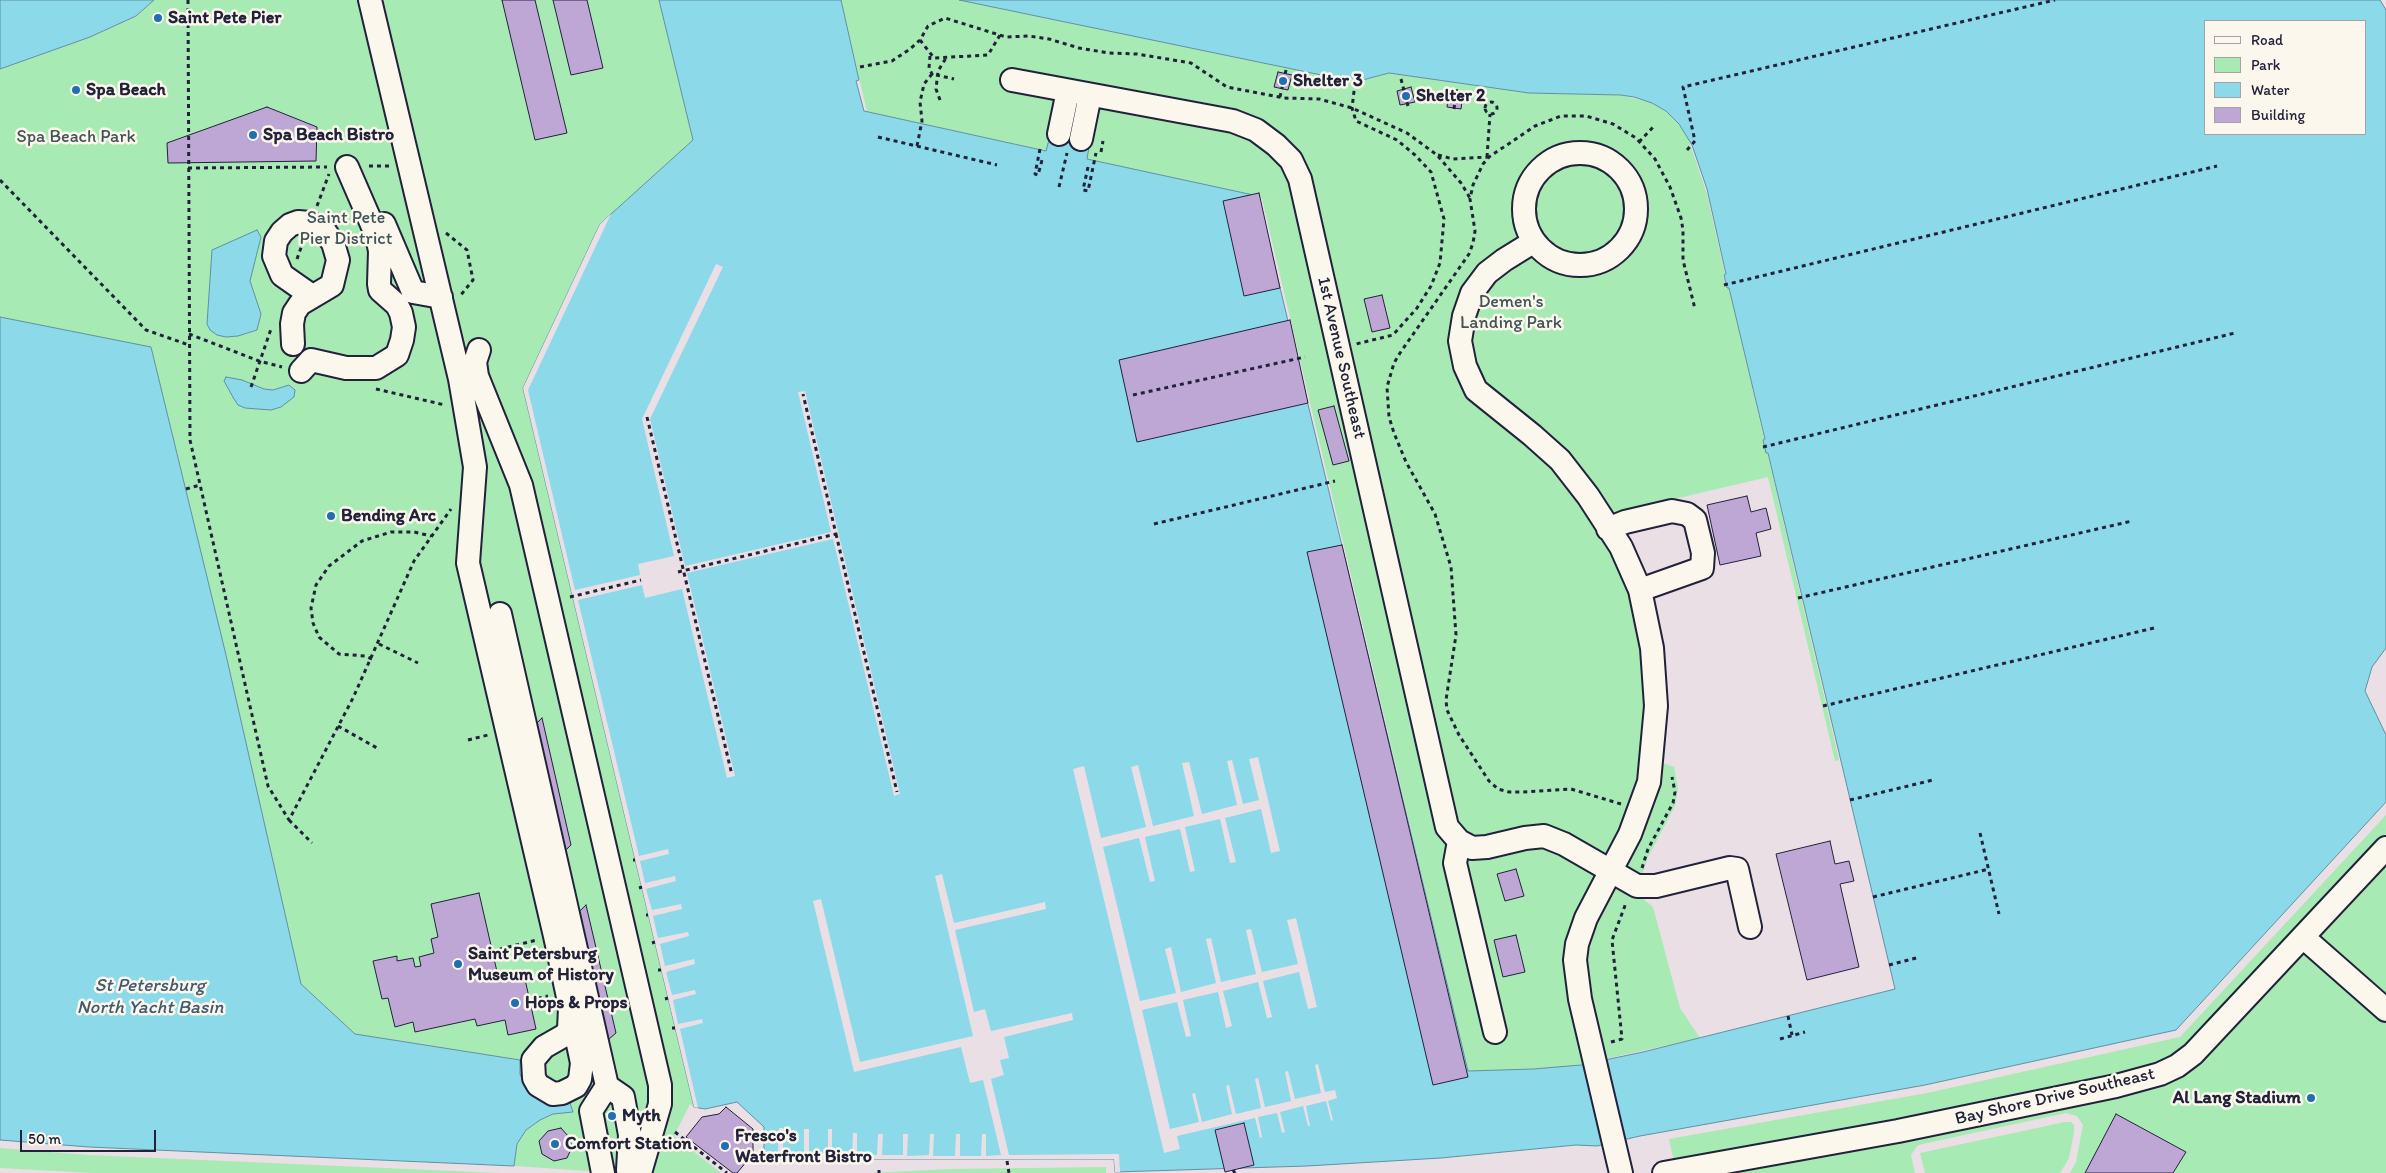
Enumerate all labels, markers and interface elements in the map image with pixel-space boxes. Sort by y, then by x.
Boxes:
place label: Saint Pete Pier [168,7,281,29]
marker: Saint Pete Pier [152,12,164,24]
legend [2204,20,2366,135]
text: Road [2251,31,2283,49]
text: Park [2251,56,2281,74]
place label: Shelter 3 [1293,70,1363,92]
marker: Shelter 3 [1277,75,1289,87]
place label: Spa Beach [86,79,166,101]
text: Water [2251,81,2289,99]
marker: Spa Beach [70,84,82,96]
place label: Shelter 2 [1416,85,1485,107]
marker: Shelter 2 [1400,90,1412,102]
text: Building [2251,106,2305,124]
place label: Spa Beach Bistro [263,124,394,146]
park label: Spa Beach Park [16,126,136,148]
marker: Spa Beach Bistro [247,129,259,141]
park label: Saint Pete Pier District [300,207,392,250]
street label: 1st Avenue Southeast [1312,275,1370,441]
park label: Demen's Landing Park [1460,291,1562,334]
place label: Bending Arc [341,505,436,527]
marker: Bending Arc [325,510,337,522]
place label: Saint Petersburg Museum of History [468,943,614,986]
marker: Saint Petersburg Museum of History [452,958,464,970]
water label: St Petersburg North Yacht Basin [77,975,223,1019]
place label: Hops & Props [525,992,628,1014]
marker: Hops & Props [509,997,521,1009]
street label: Bay Shore Drive Southeast [1953,1063,2157,1131]
place label: Al Lang Stadium [2173,1087,2301,1109]
marker: Al Lang Stadium [2305,1092,2317,1104]
place label: Myth [622,1105,661,1127]
marker: Myth [606,1110,618,1122]
scale bar [22,1120,159,1152]
place label: Fresco's Waterfront Bistro [735,1125,872,1168]
text: 50 m [28,1130,61,1148]
place label: Comfort Station [565,1133,692,1155]
marker: Comfort Station [549,1138,561,1150]
marker: Fresco's Waterfront Bistro [719,1140,731,1152]

